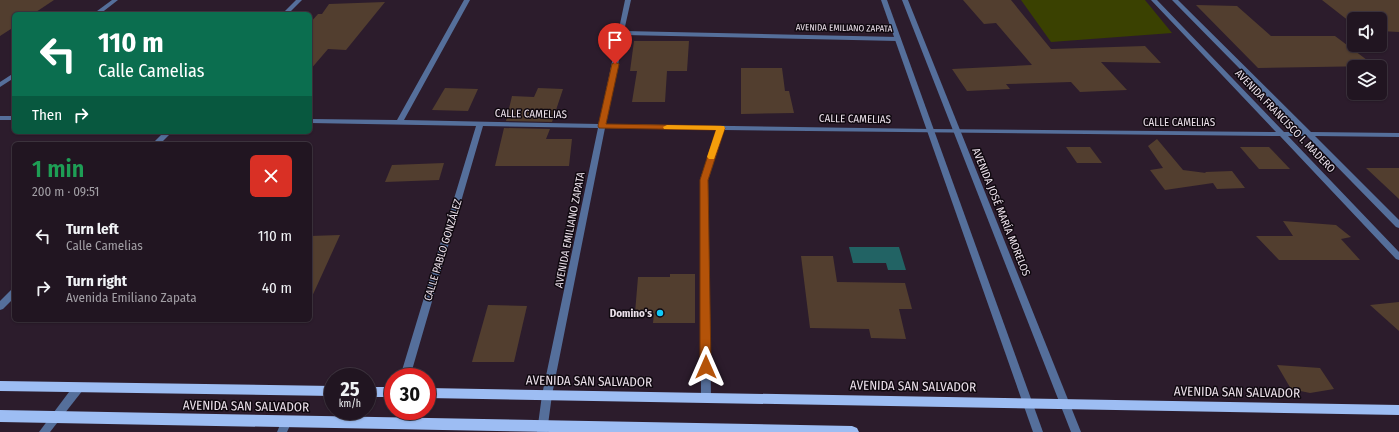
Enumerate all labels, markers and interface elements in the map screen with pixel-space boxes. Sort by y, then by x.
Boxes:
map controls [1347,12,1387,100]
button: sound [1347,12,1387,52]
street label: AVENIDA EMILIANO ZAPATA [796,22,893,34]
pin [598,23,632,64]
text: 110 m [98,26,164,59]
icon: left [32,28,84,80]
icon: arrive [604,29,626,51]
text: Calle Camelias [98,60,204,82]
button: layers [1347,60,1387,100]
street label: AVENIDA FRANCISCO I. MADERO [1232,67,1338,175]
icon: right [70,104,92,126]
text: Then [32,106,62,124]
street label: CALLE CAMELIAS [495,107,568,121]
street label: CALLE CAMELIAS [819,112,892,126]
street label: CALLE CAMELIAS [1143,116,1216,129]
street label: AVENIDA JOSÉ MARÍA MORELOS [969,146,1034,278]
text: 1 min [32,155,84,183]
button: close [250,155,292,197]
street label: AVENIDA EMILIANO ZAPATA [552,171,588,289]
text: 200 m · 09:51 [32,184,99,199]
street label: CALLE PABLO GONZÁLEZ [420,197,465,302]
text: Turn left [66,220,119,238]
icon: left [32,225,54,247]
text: 110 m [258,227,292,245]
text: Calle Camelias [66,238,143,253]
text: Turn right [66,272,127,290]
icon: right [32,277,54,299]
text: 40 m [262,279,292,297]
text: Avenida Emiliano Zapata [66,290,197,305]
place label: Domino's [610,307,652,320]
marker: Domino's [655,308,665,318]
position arrow [685,346,727,388]
speed limit sign: 30 [384,368,436,420]
street label: AVENIDA SAN SALVADOR [526,372,652,390]
text: 25 [340,377,360,401]
street label: AVENIDA SAN SALVADOR [850,377,976,395]
street label: AVENIDA SAN SALVADOR [1174,383,1300,401]
street label: AVENIDA SAN SALVADOR [183,397,309,415]
text: km/h [339,398,361,410]

